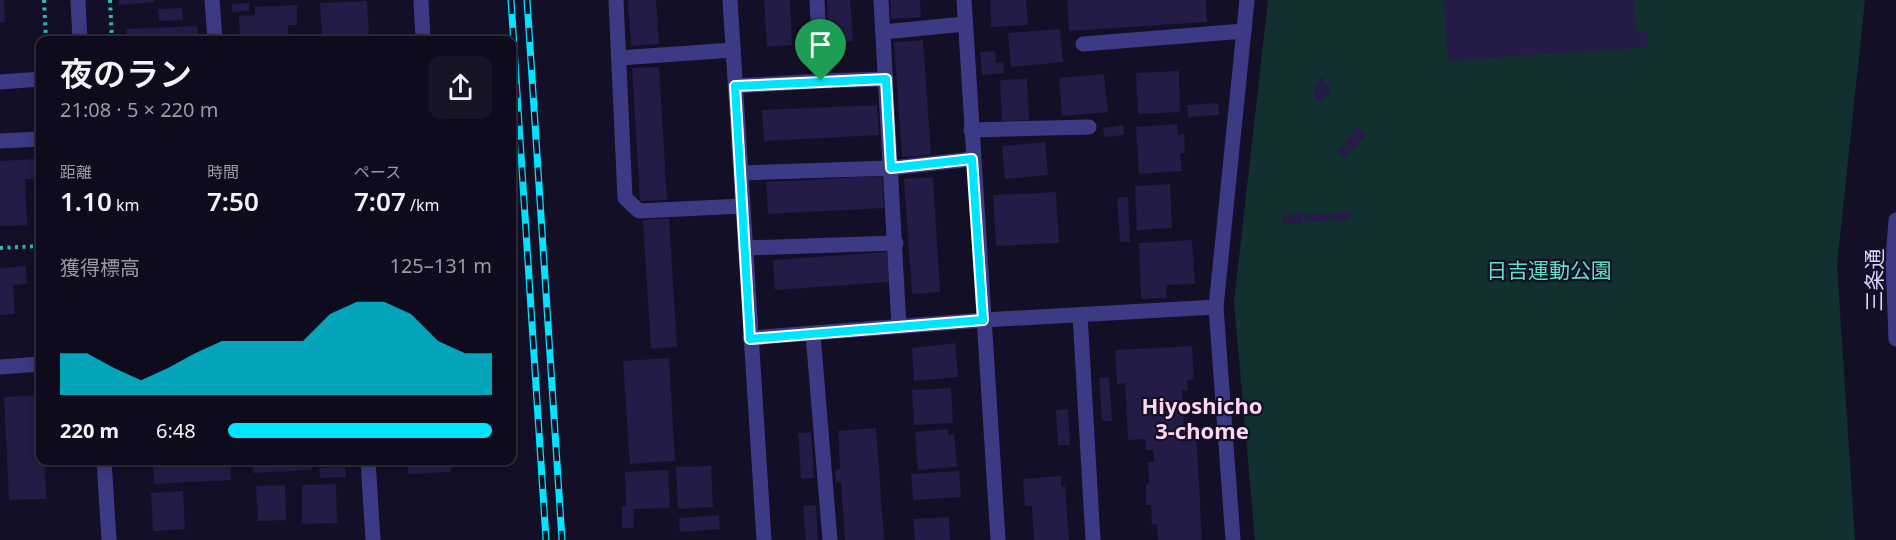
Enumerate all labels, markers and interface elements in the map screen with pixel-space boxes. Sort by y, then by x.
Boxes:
pin [795,19,846,81]
icon: arrive [804,28,837,61]
text: 夜のラン [60,51,192,96]
button: share [429,56,492,119]
text: 21:08 · 5 × 220 m [60,96,218,123]
text: 距離 [60,161,92,183]
text: 時間 [207,161,239,183]
text: ペース [354,161,401,183]
text: 1.10 [60,183,112,219]
text: 7:50 [207,183,259,219]
text: 7:07 [354,183,406,219]
text: km [112,194,139,216]
text: /km [406,194,439,216]
street label: 三条通 [1860,249,1888,312]
text: 125–131 m [389,252,492,279]
text: 獲得標高 [60,254,140,281]
park label: 日吉運動公園 [1486,256,1612,284]
district label: Hiyoshicho 3-chome [1141,390,1263,445]
text: 220 m [60,417,119,444]
text: 6:48 [156,417,196,444]

